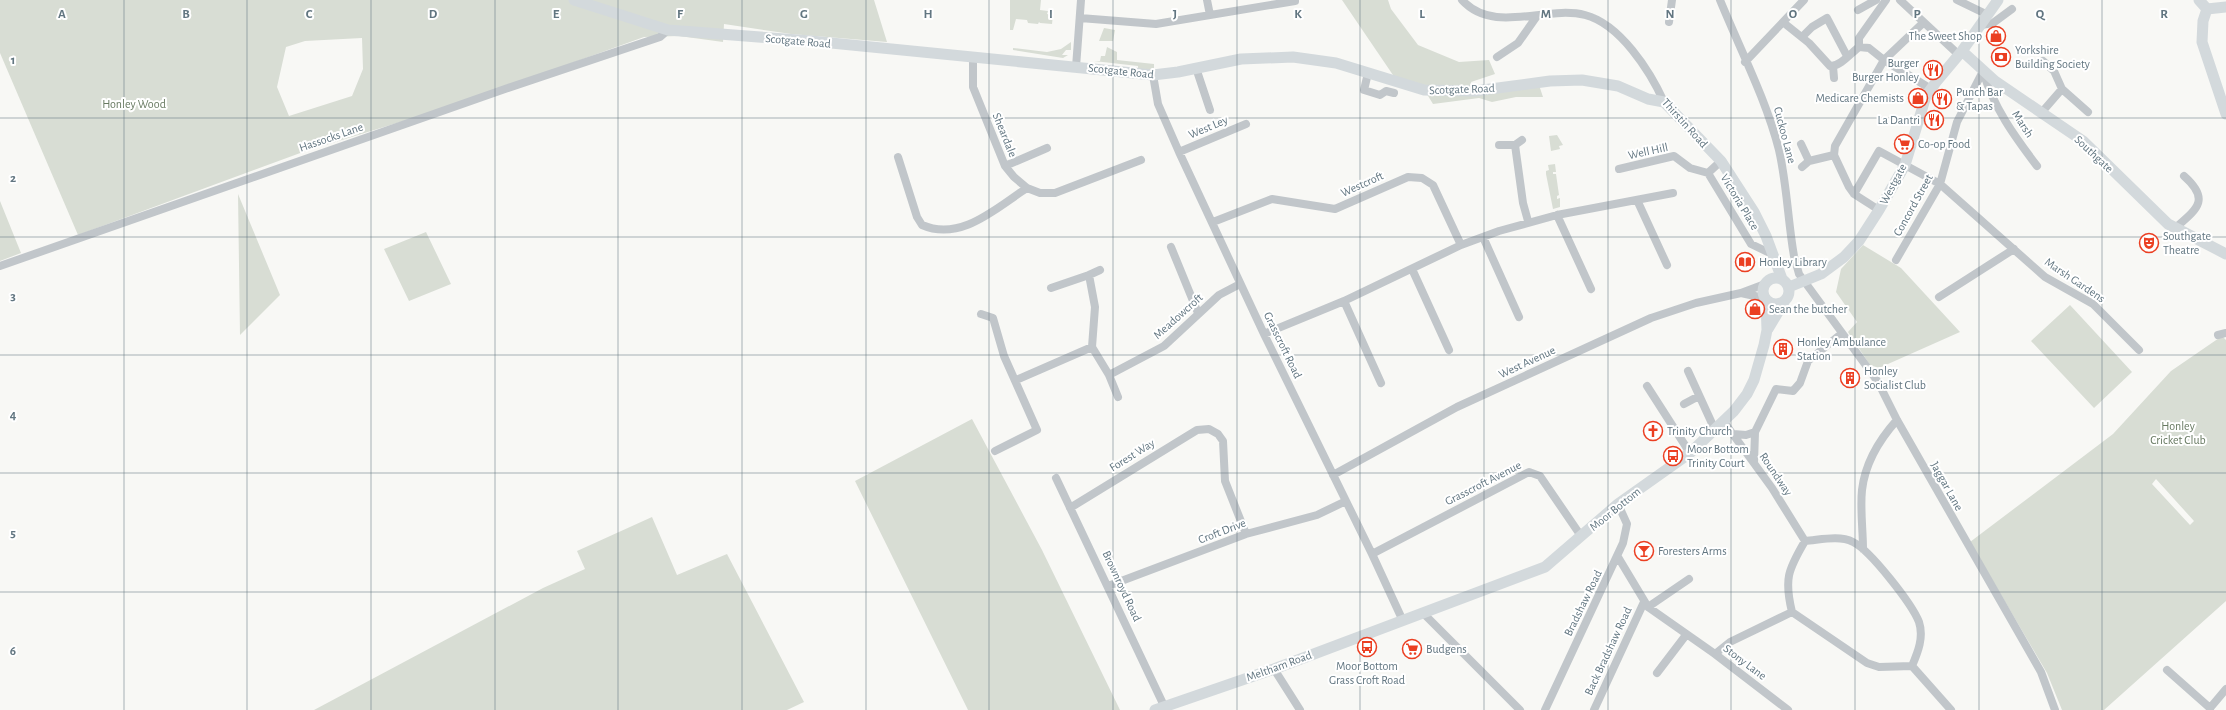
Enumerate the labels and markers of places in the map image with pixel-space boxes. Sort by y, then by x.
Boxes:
shop icon: The Sweet Shop [1985,25,2007,47]
place label: The Sweet Shop [1908,30,1982,42]
place label: Yorkshire Building Society [2015,44,2090,71]
bank icon: Yorkshire Building Society [1990,46,2012,68]
place label: Burger Burger Honley [1852,57,1919,84]
restaurant icon: Burger Burger Honley [1922,59,1944,81]
place label: Punch Bar & Tapas [1956,86,2003,112]
shop icon: Medicare Chemists [1907,87,1929,109]
restaurant icon: Punch Bar & Tapas [1931,88,1953,110]
place label: Medicare Chemists [1816,92,1904,104]
restaurant icon: La Dantri [1923,109,1945,131]
place label: La Dantri [1878,114,1920,126]
supermarket icon: Co-op Food [1893,133,1915,155]
place label: Co-op Food [1918,138,1970,150]
place label: Southgate Theatre [2163,230,2211,256]
theatre icon: Southgate Theatre [2138,232,2160,254]
library icon: Honley Library [1734,251,1756,273]
place label: Honley Library [1759,256,1827,269]
shop icon: Sean the butcher [1744,298,1766,320]
place label: Sean the butcher [1769,303,1847,315]
place label: Honley Ambulance Station [1797,336,1886,362]
building icon: Honley Ambulance Station [1772,338,1794,360]
place label: Honley Socialist Club [1864,365,1926,391]
building icon: Honley Socialist Club [1839,367,1861,389]
church icon: Trinity Church [1642,420,1664,442]
place label: Trinity Church [1667,425,1732,438]
place label: Moor Bottom Trinity Court [1687,443,1749,470]
bus stop icon: Moor Bottom Trinity Court [1662,445,1684,467]
bar icon: Foresters Arms [1633,540,1655,562]
place label: Foresters Arms [1658,545,1727,557]
bus stop icon: Moor Bottom Grass Croft Road [1356,636,1378,658]
supermarket icon: Budgens [1401,638,1423,660]
place label: Budgens [1426,643,1467,655]
place label: Moor Bottom Grass Croft Road [1329,660,1405,686]

